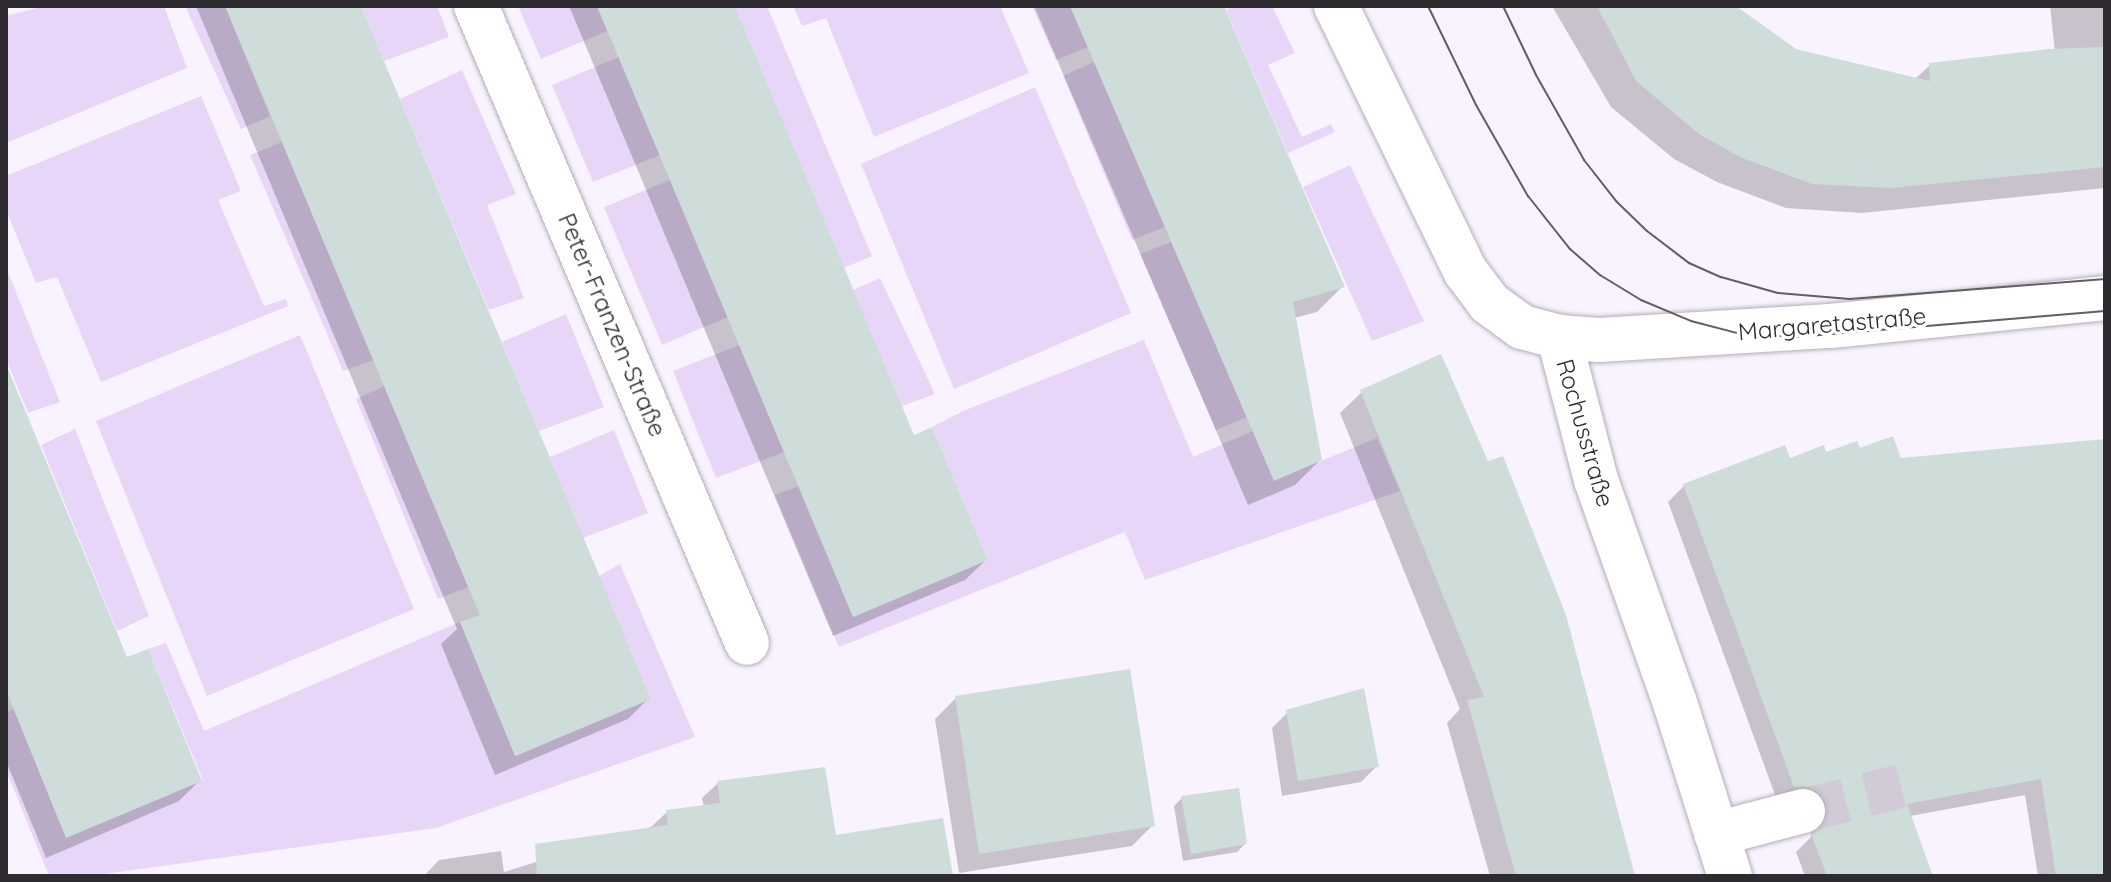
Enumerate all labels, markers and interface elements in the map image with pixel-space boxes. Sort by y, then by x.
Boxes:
street label: Peter-Franzen-Straße [552,209,672,441]
street label: Margaretastraße [1737,301,1927,347]
street label: Rochusstraße [1550,356,1620,510]

